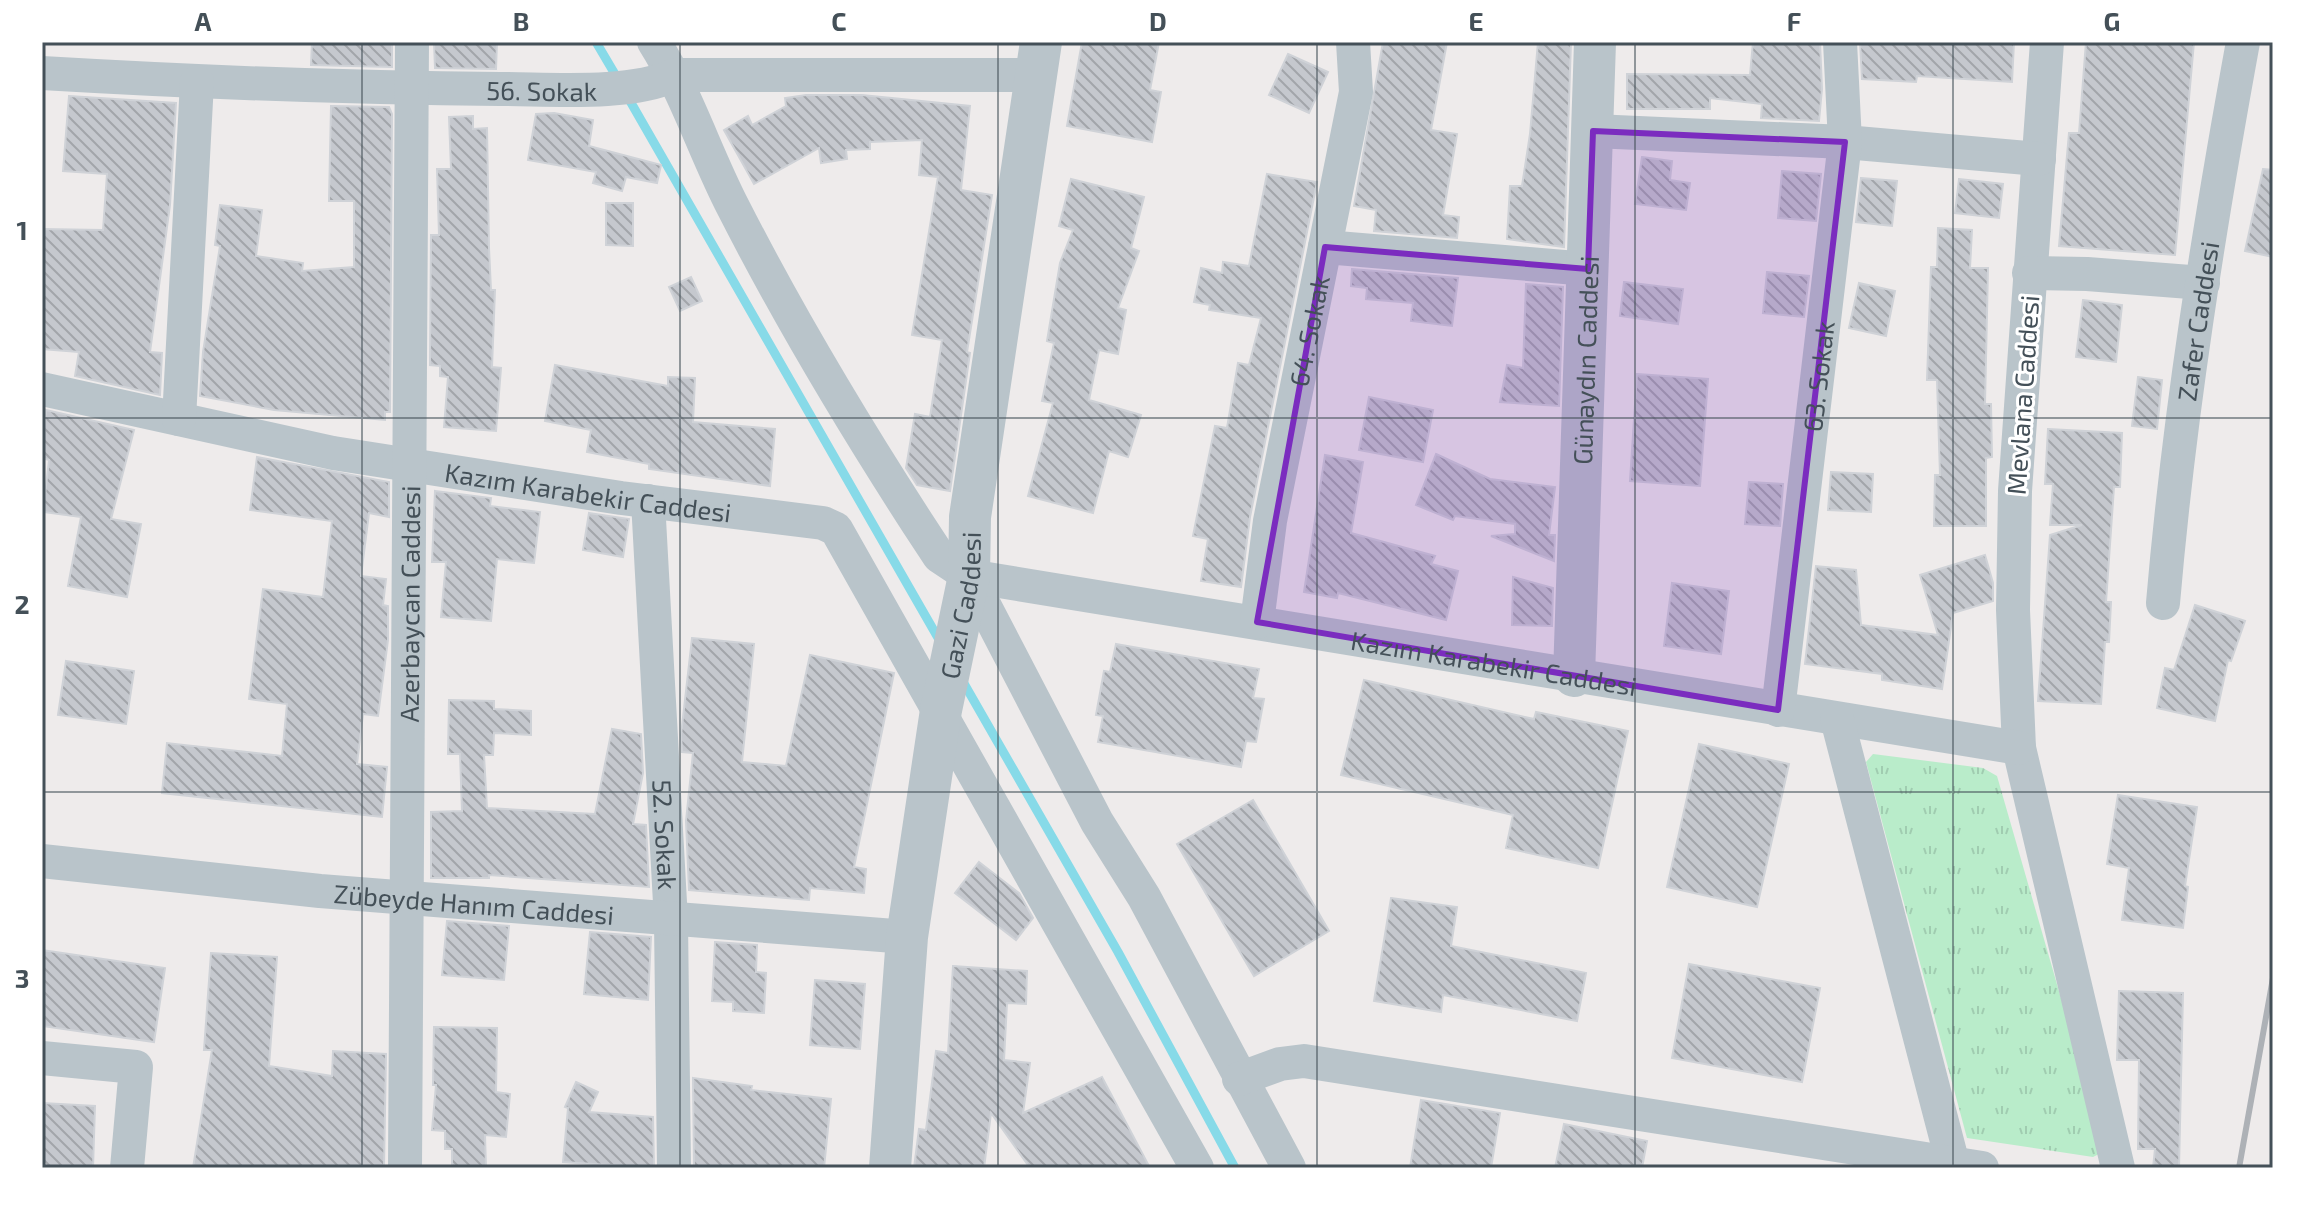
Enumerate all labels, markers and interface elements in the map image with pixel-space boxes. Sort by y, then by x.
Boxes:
text: A [195,5,212,36]
text: B [513,5,529,36]
text: C [831,5,847,36]
text: D [1149,5,1167,36]
text: E [1468,5,1484,36]
text: F [1787,5,1801,36]
text: G [2104,5,2120,36]
street label: 56. Sokak [486,73,597,106]
text: 1 [16,214,28,245]
street label: Zafer Caddesi [2170,239,2224,403]
street label: Günaydın Caddesi [1566,255,1603,465]
street label: 64. Sokak [1282,272,1334,389]
street label: Mevlana Caddesi [2000,294,2044,496]
street label: 63. Sokak [1795,319,1839,433]
street label: Kazım Karabekir Caddesi [443,455,733,527]
street label: Azerbaycan Caddesi [392,485,425,723]
street label: Gazi Caddesi [932,531,985,681]
text: 2 [14,588,30,619]
street label: Kazım Karabekir Caddesi [1349,623,1639,701]
street label: 52. Sokak [648,779,685,890]
street label: Zübeyde Hanım Caddesi [333,877,615,929]
text: 3 [15,962,29,993]

